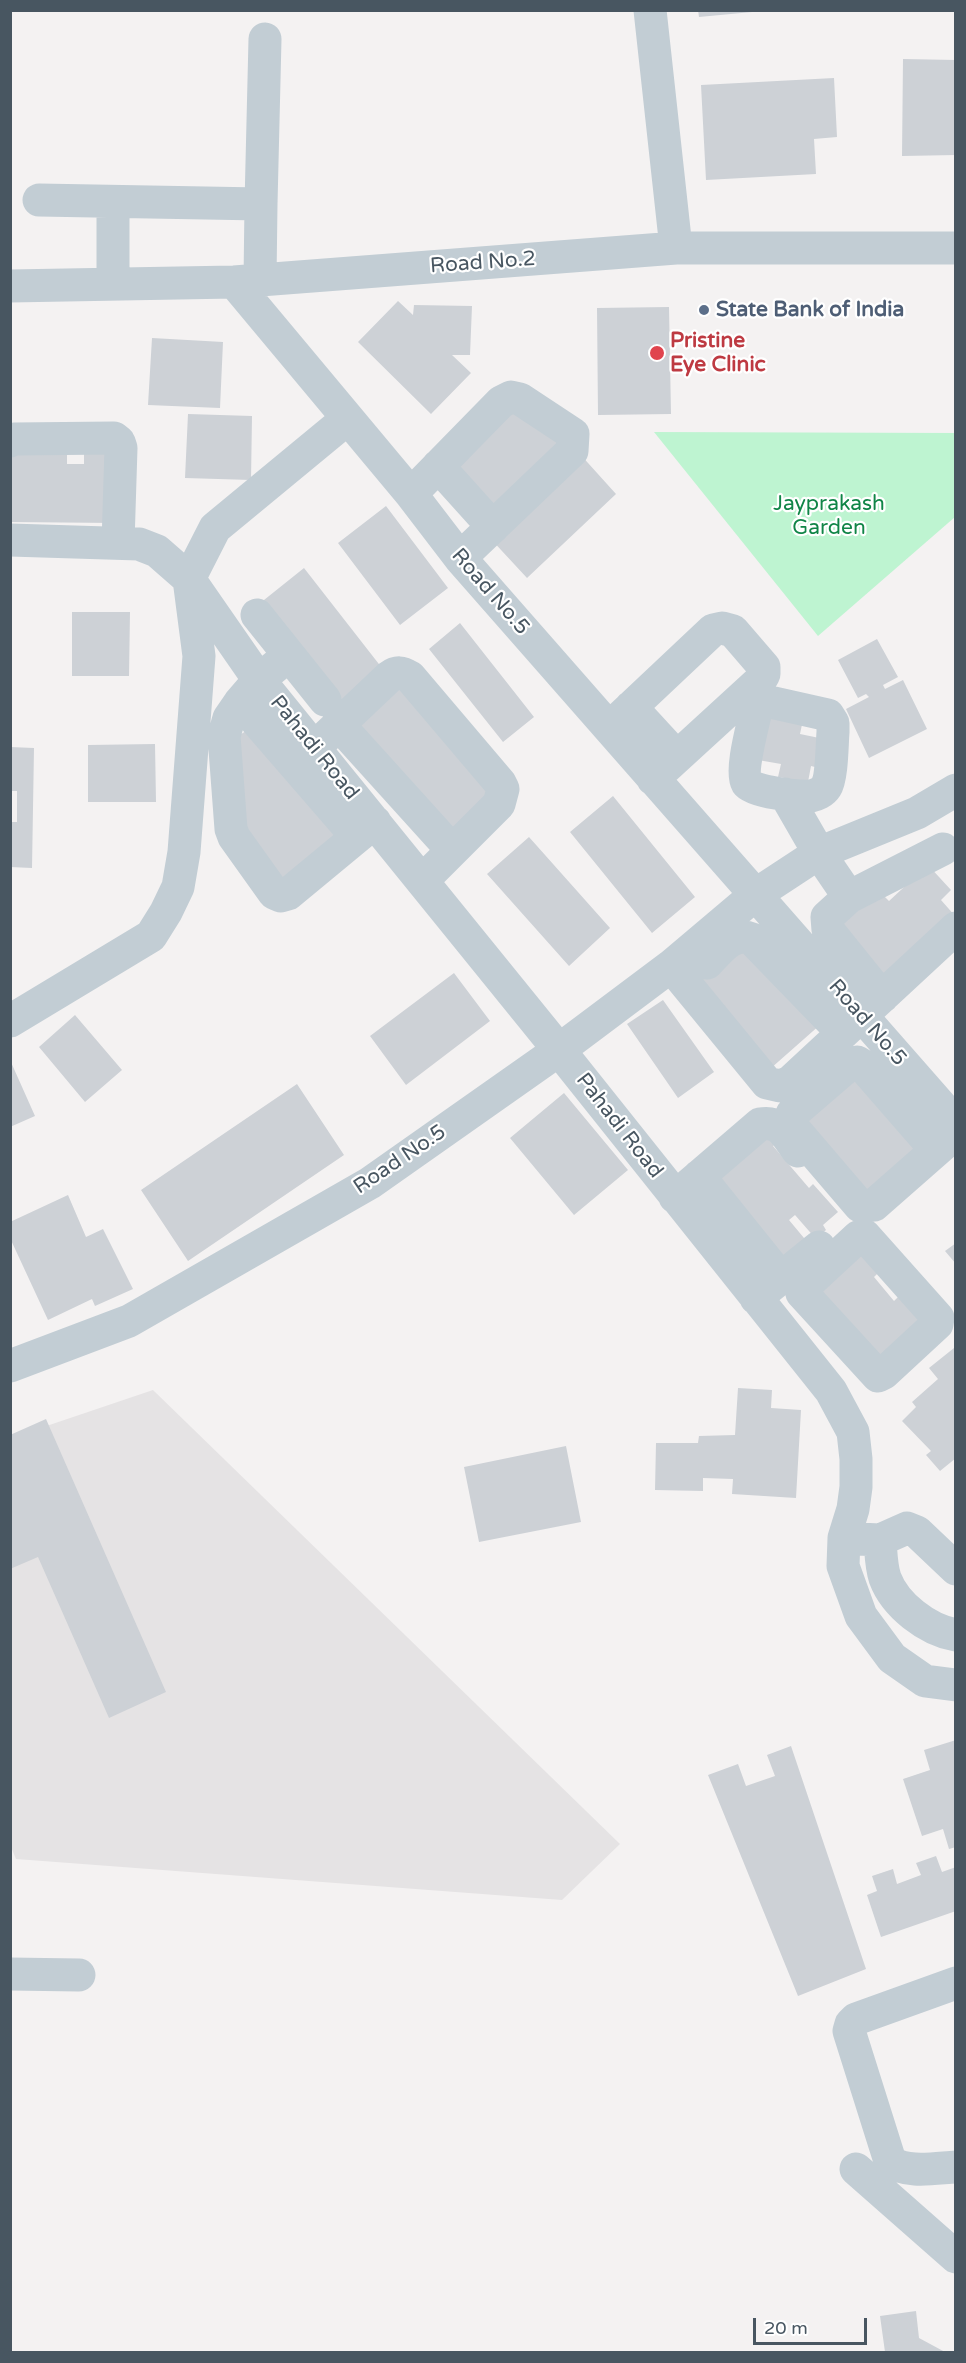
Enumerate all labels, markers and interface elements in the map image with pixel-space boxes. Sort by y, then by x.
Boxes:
street label: Road No.2 [429,247,537,279]
place label: State Bank of India [716,297,904,323]
marker: State Bank of India [697,303,711,317]
place label: Pristine Eye Clinic [670,328,766,378]
marker: Pristine Eye Clinic [648,344,666,362]
park label: Jayprakash Garden [773,491,885,541]
street label: Road No.5 [446,544,534,640]
street label: Pahadi Road [264,691,364,805]
street label: Road No.5 [823,975,911,1071]
street label: Pahadi Road [570,1068,668,1184]
street label: Road No.5 [349,1120,451,1200]
scale bar [756,2306,870,2344]
text: 20 m [764,2317,808,2339]

